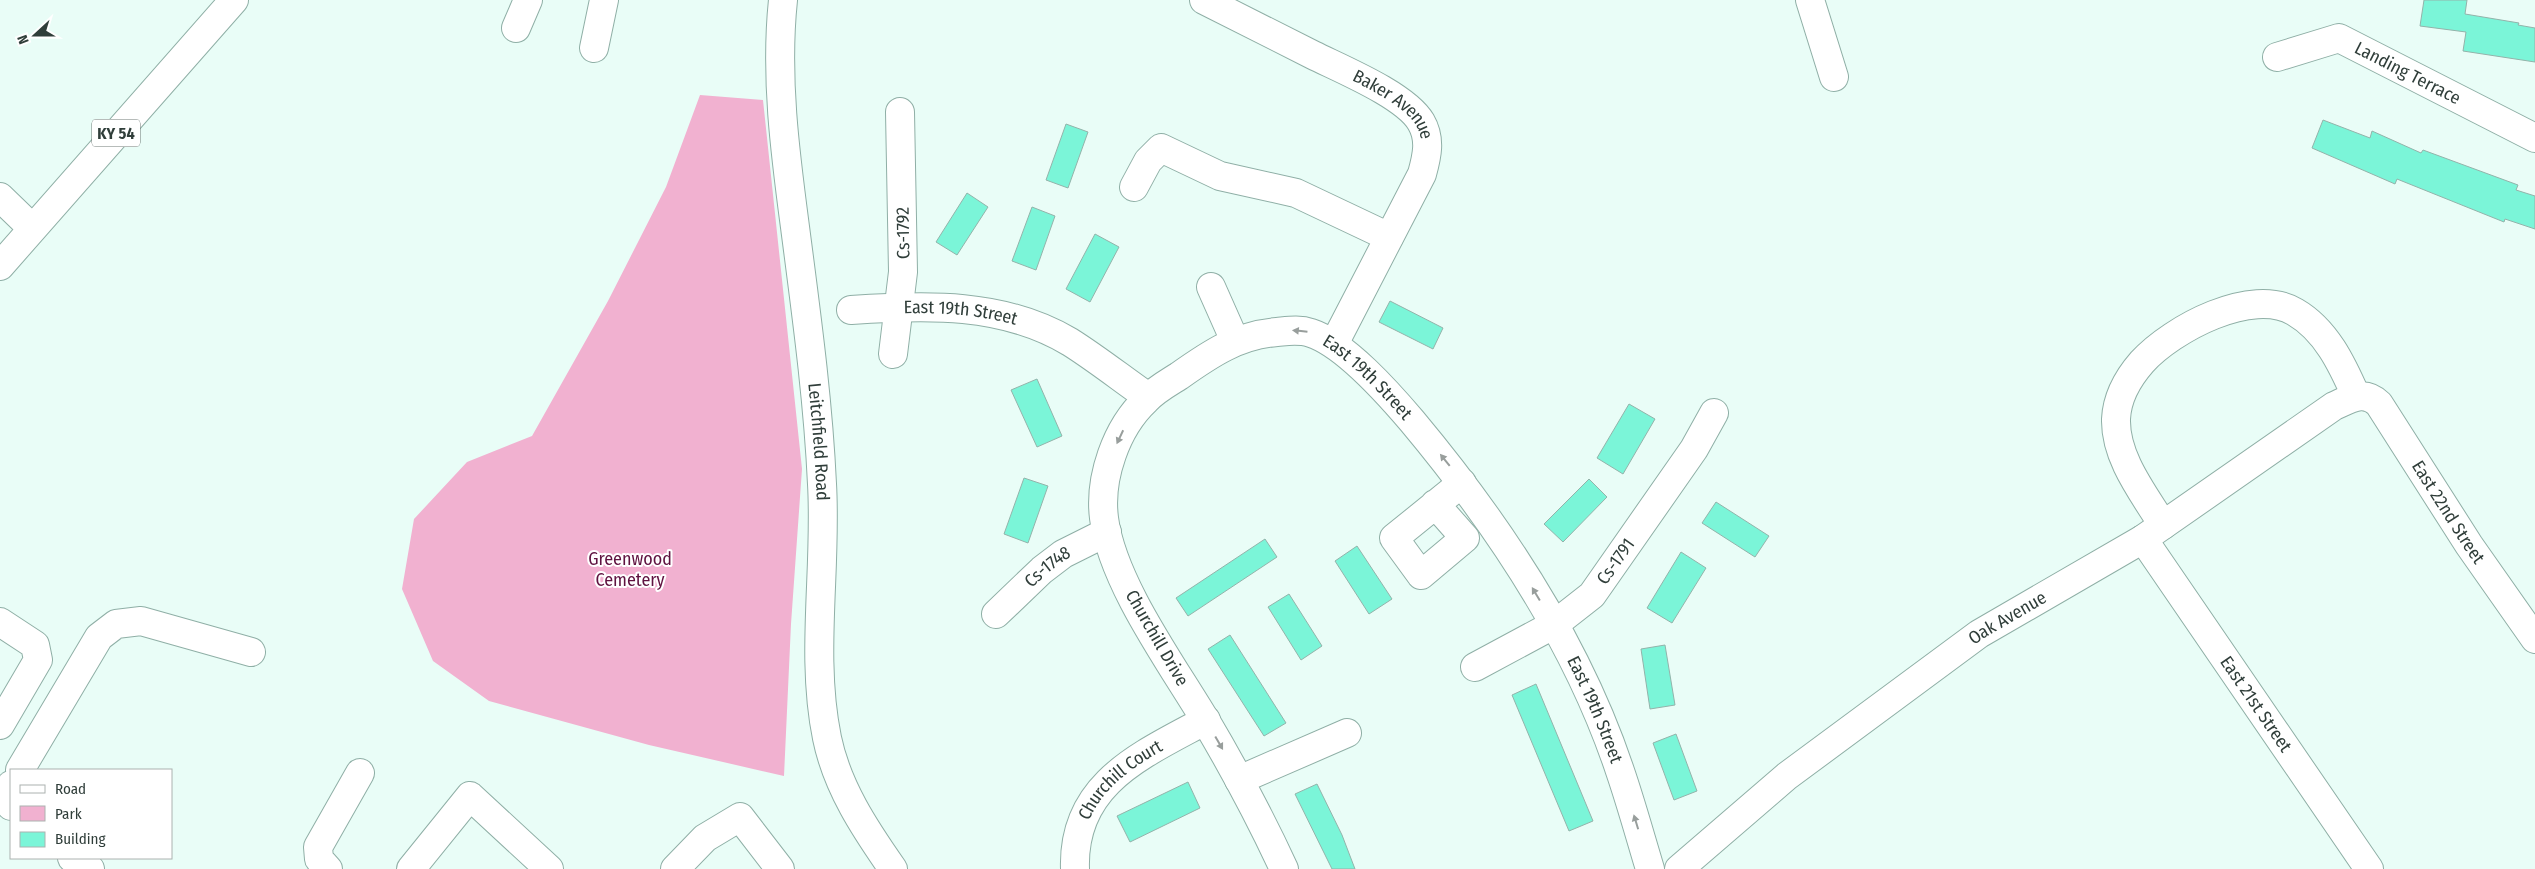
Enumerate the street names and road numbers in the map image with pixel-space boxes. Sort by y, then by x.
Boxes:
street label: Landing Terrace [2351,37,2464,109]
street label: Baker Avenue [1349,65,1438,141]
road number: KY 54 [92,120,140,146]
street label: Cs-1792 [892,207,914,259]
street label: East 19th Street [903,296,1020,330]
street label: East 19th Street [1319,330,1417,424]
street label: Leitchfield Road [803,382,834,501]
street label: East 22nd Street [2407,456,2490,568]
street label: Cs-1791 [1592,534,1639,589]
street label: Cs-1748 [1020,541,1074,592]
street label: Churchill Drive [1121,586,1193,690]
street label: Oak Avenue [1964,586,2050,649]
street label: East 19th Street [1562,652,1627,766]
street label: East 21st Street [2215,652,2297,756]
street label: Churchill Court [1073,735,1166,823]

